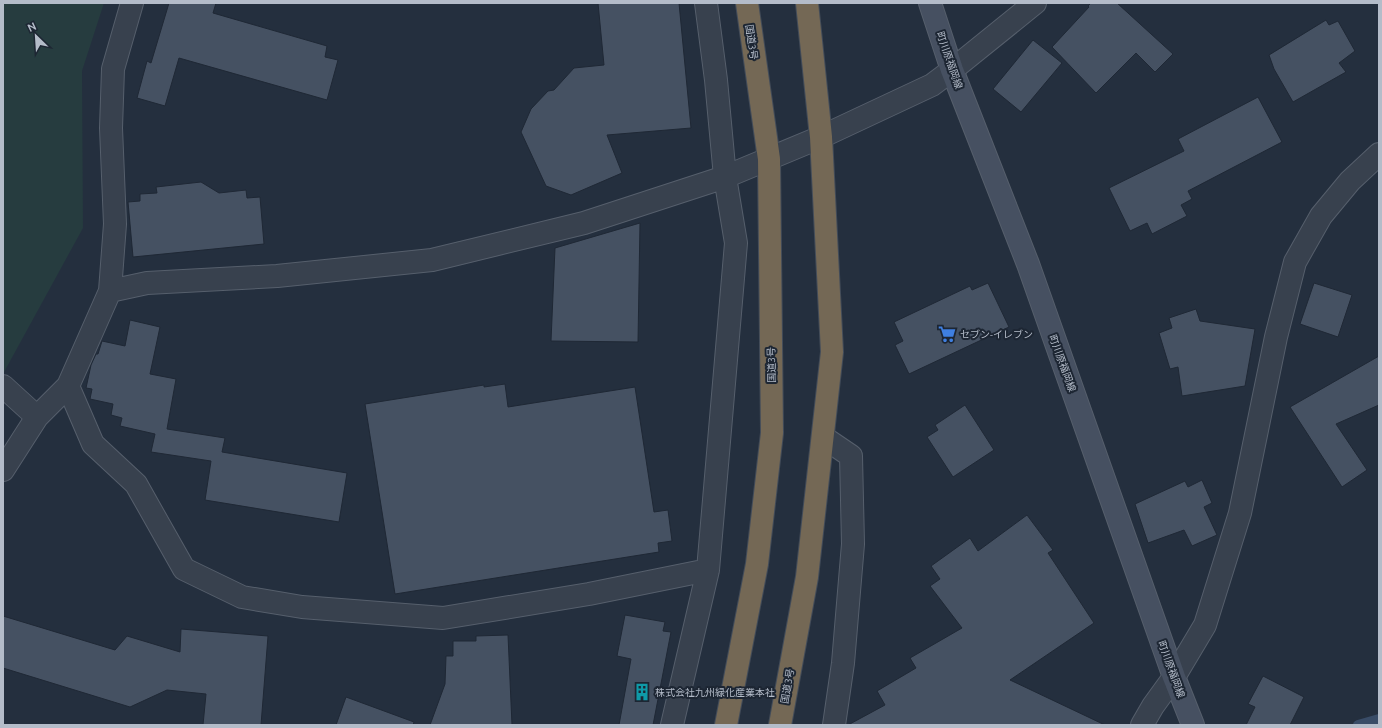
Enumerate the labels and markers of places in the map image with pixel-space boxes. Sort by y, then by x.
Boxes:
supermarket icon: セブン-イレブン [937,324,957,344]
place label: セブン-イレブン [960,329,1033,340]
building icon: 株式会社九州緑化産業本社 [632,682,652,702]
place label: 株式会社九州緑化産業本社 [655,687,775,698]

